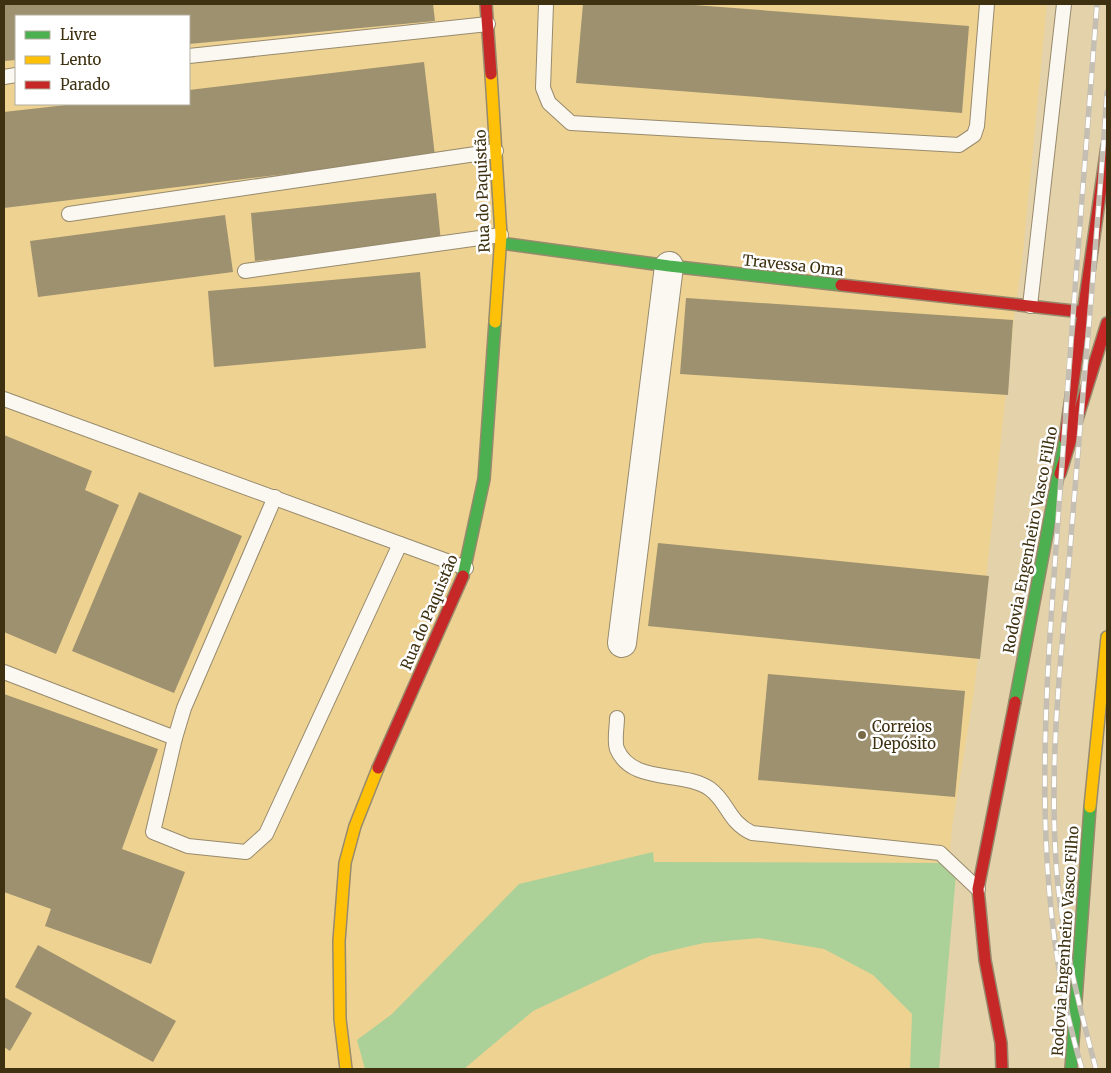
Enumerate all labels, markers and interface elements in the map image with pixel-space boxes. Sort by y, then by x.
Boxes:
legend [15,15,190,105]
text: Livre [60,25,97,44]
text: Lento [60,50,102,69]
text: Parado [60,75,110,94]
street label: Rua do Paquistão [470,129,494,253]
street label: Travessa Oma [741,250,845,280]
street label: Rodovia Engenheiro Vasco Filho [999,425,1061,655]
street label: Rua do Paquistão [396,551,462,673]
place label: Correios Depósito [872,717,936,753]
marker: Correios Depósito [856,729,868,741]
street label: Rodovia Engenheiro Vasco Filho [1047,825,1083,1057]

